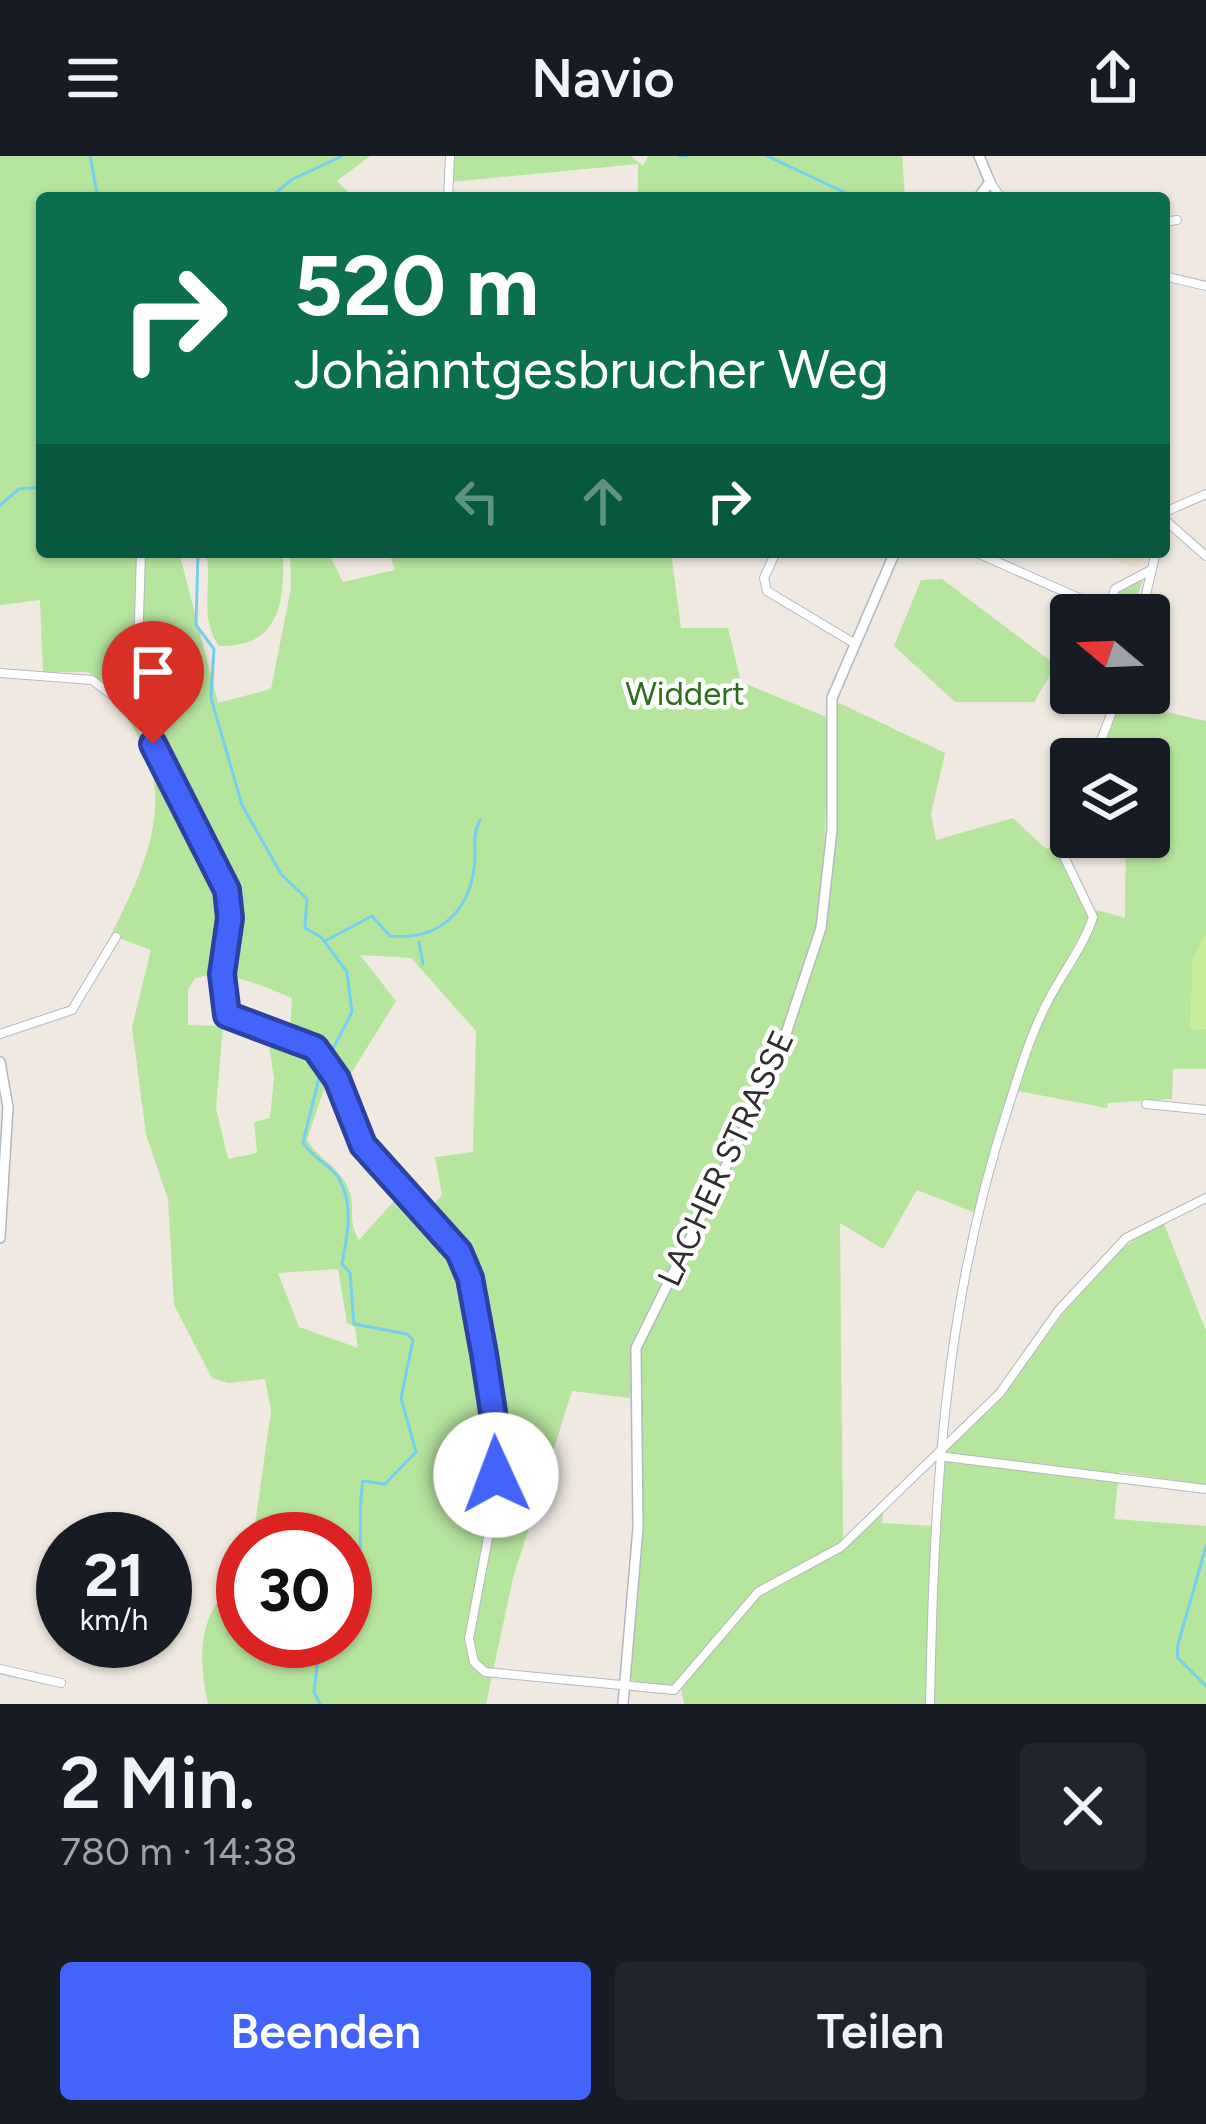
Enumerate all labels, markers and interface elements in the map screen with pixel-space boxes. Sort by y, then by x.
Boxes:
icon: menu [60,45,126,111]
icon: share [1080,45,1146,111]
text: Navio [531,46,675,111]
text: 520 m [294,235,539,336]
icon: right [96,240,252,396]
text: Johänntgesbrucher Weg [294,337,889,402]
icon: left [444,468,510,534]
icon: ahead [570,468,636,534]
icon: right [696,468,762,534]
north arrow [1050,594,1170,714]
map controls [1050,594,1170,858]
pin [102,621,204,744]
icon: arrive [120,639,186,705]
park label: Widdert [625,674,745,713]
button: layers [1050,738,1170,858]
street label: LACHER STRASSE [649,1024,802,1292]
position arrow [433,1412,559,1538]
speed limit sign: 30 [216,1512,372,1668]
text: 21 [84,1539,144,1611]
text: km/h [80,1601,148,1638]
text: 2 Min. [60,1740,255,1826]
button: close [1020,1743,1146,1869]
text: 780 m · 14:38 [60,1828,297,1875]
button: Beenden [60,1962,591,2100]
button: Teilen [615,1962,1146,2100]

